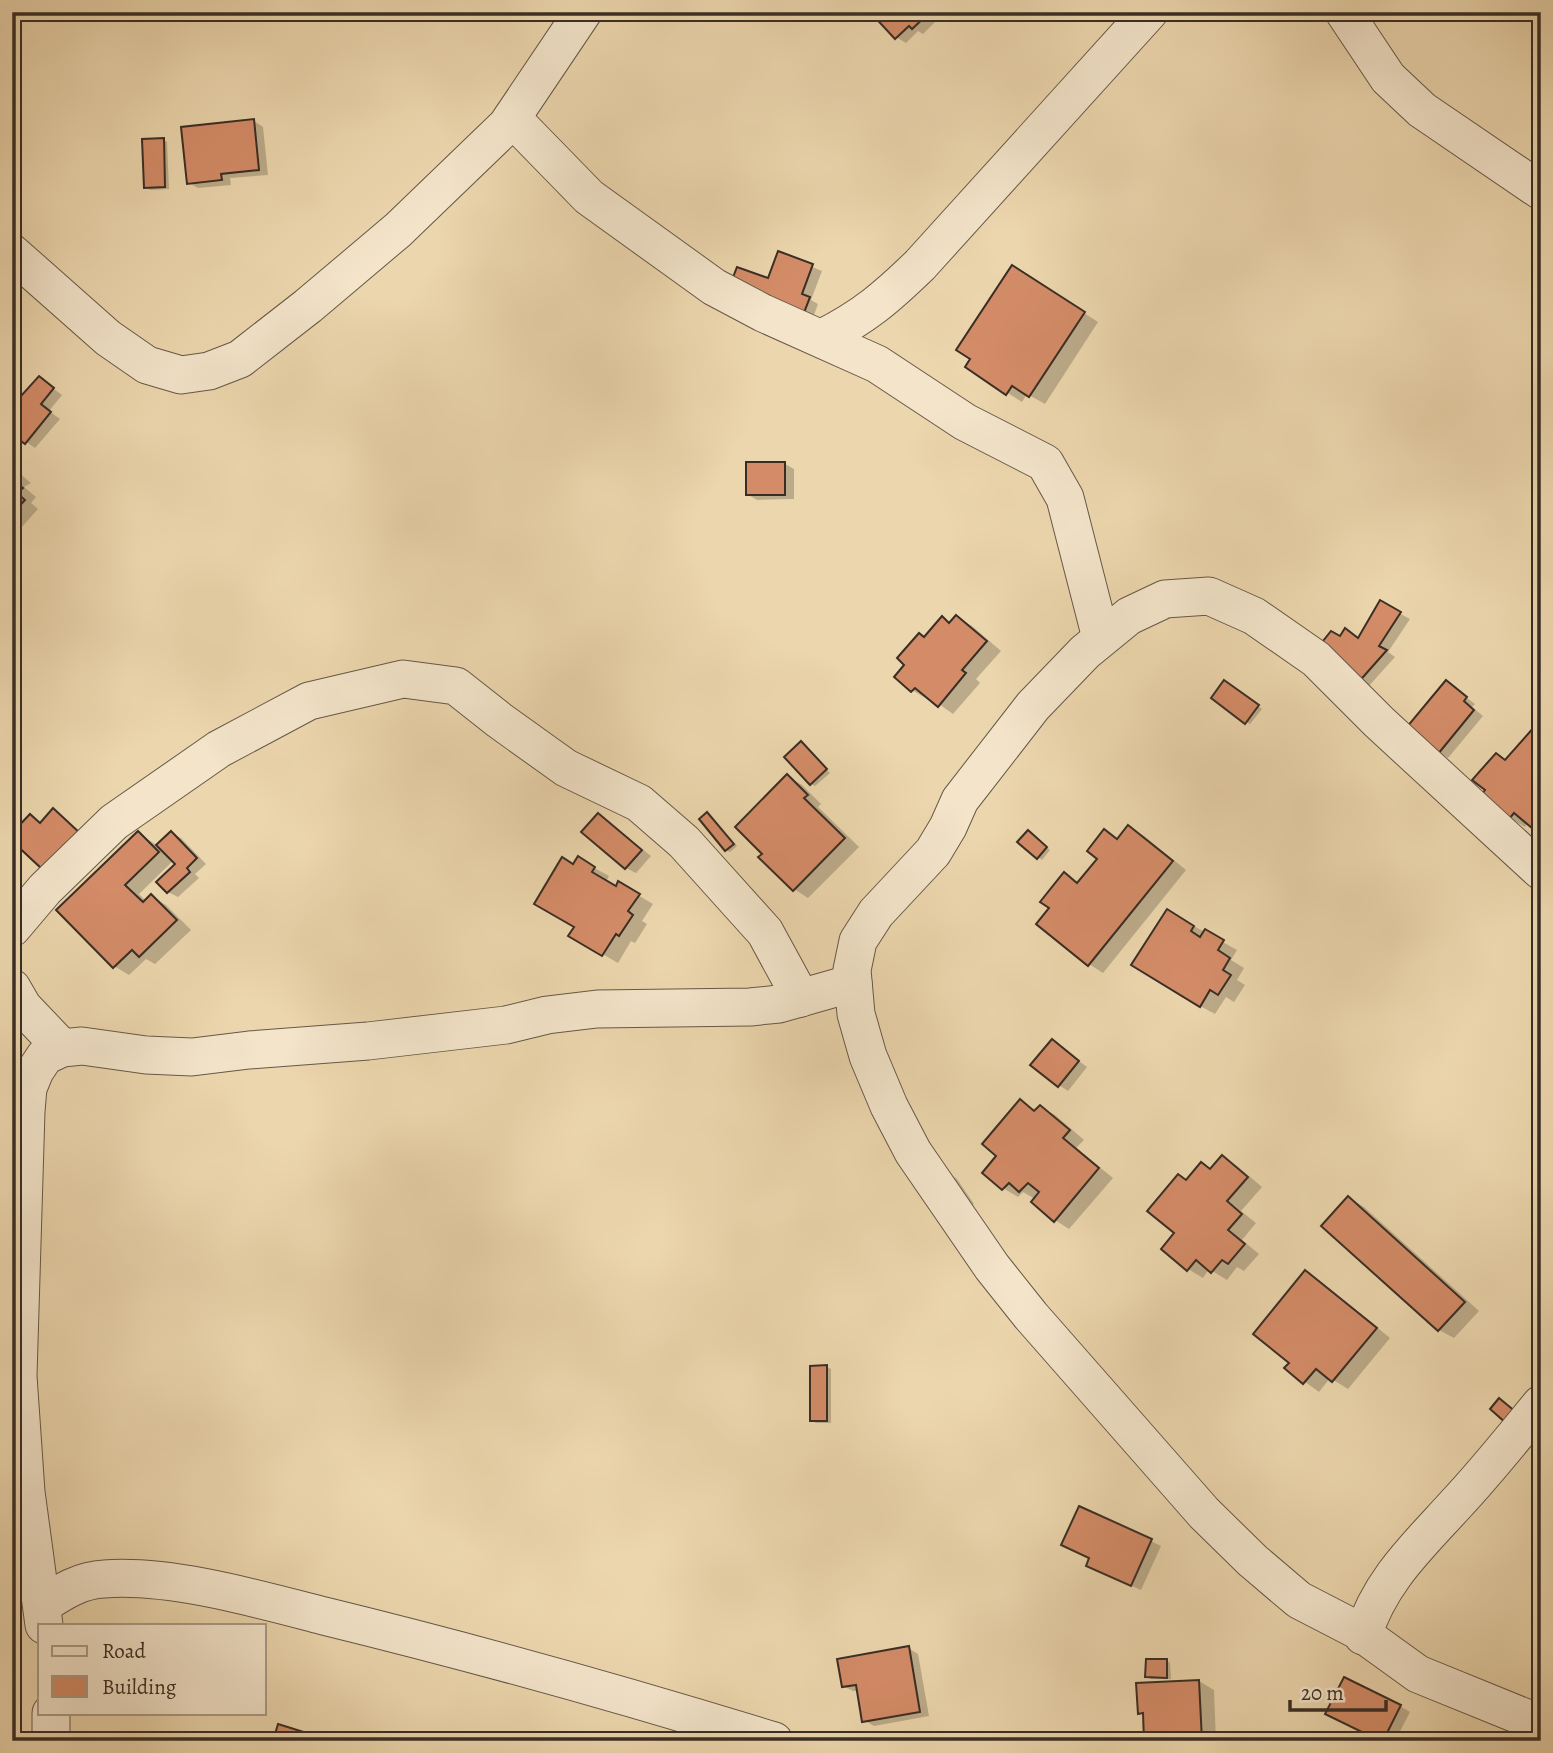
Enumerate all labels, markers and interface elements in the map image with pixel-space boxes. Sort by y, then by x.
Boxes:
legend [38,1624,266,1714]
text: Road [102,1637,146,1665]
scale bar [1290,1669,1387,1713]
text: Building [102,1673,177,1701]
text: 20 m [1301,1679,1344,1707]

